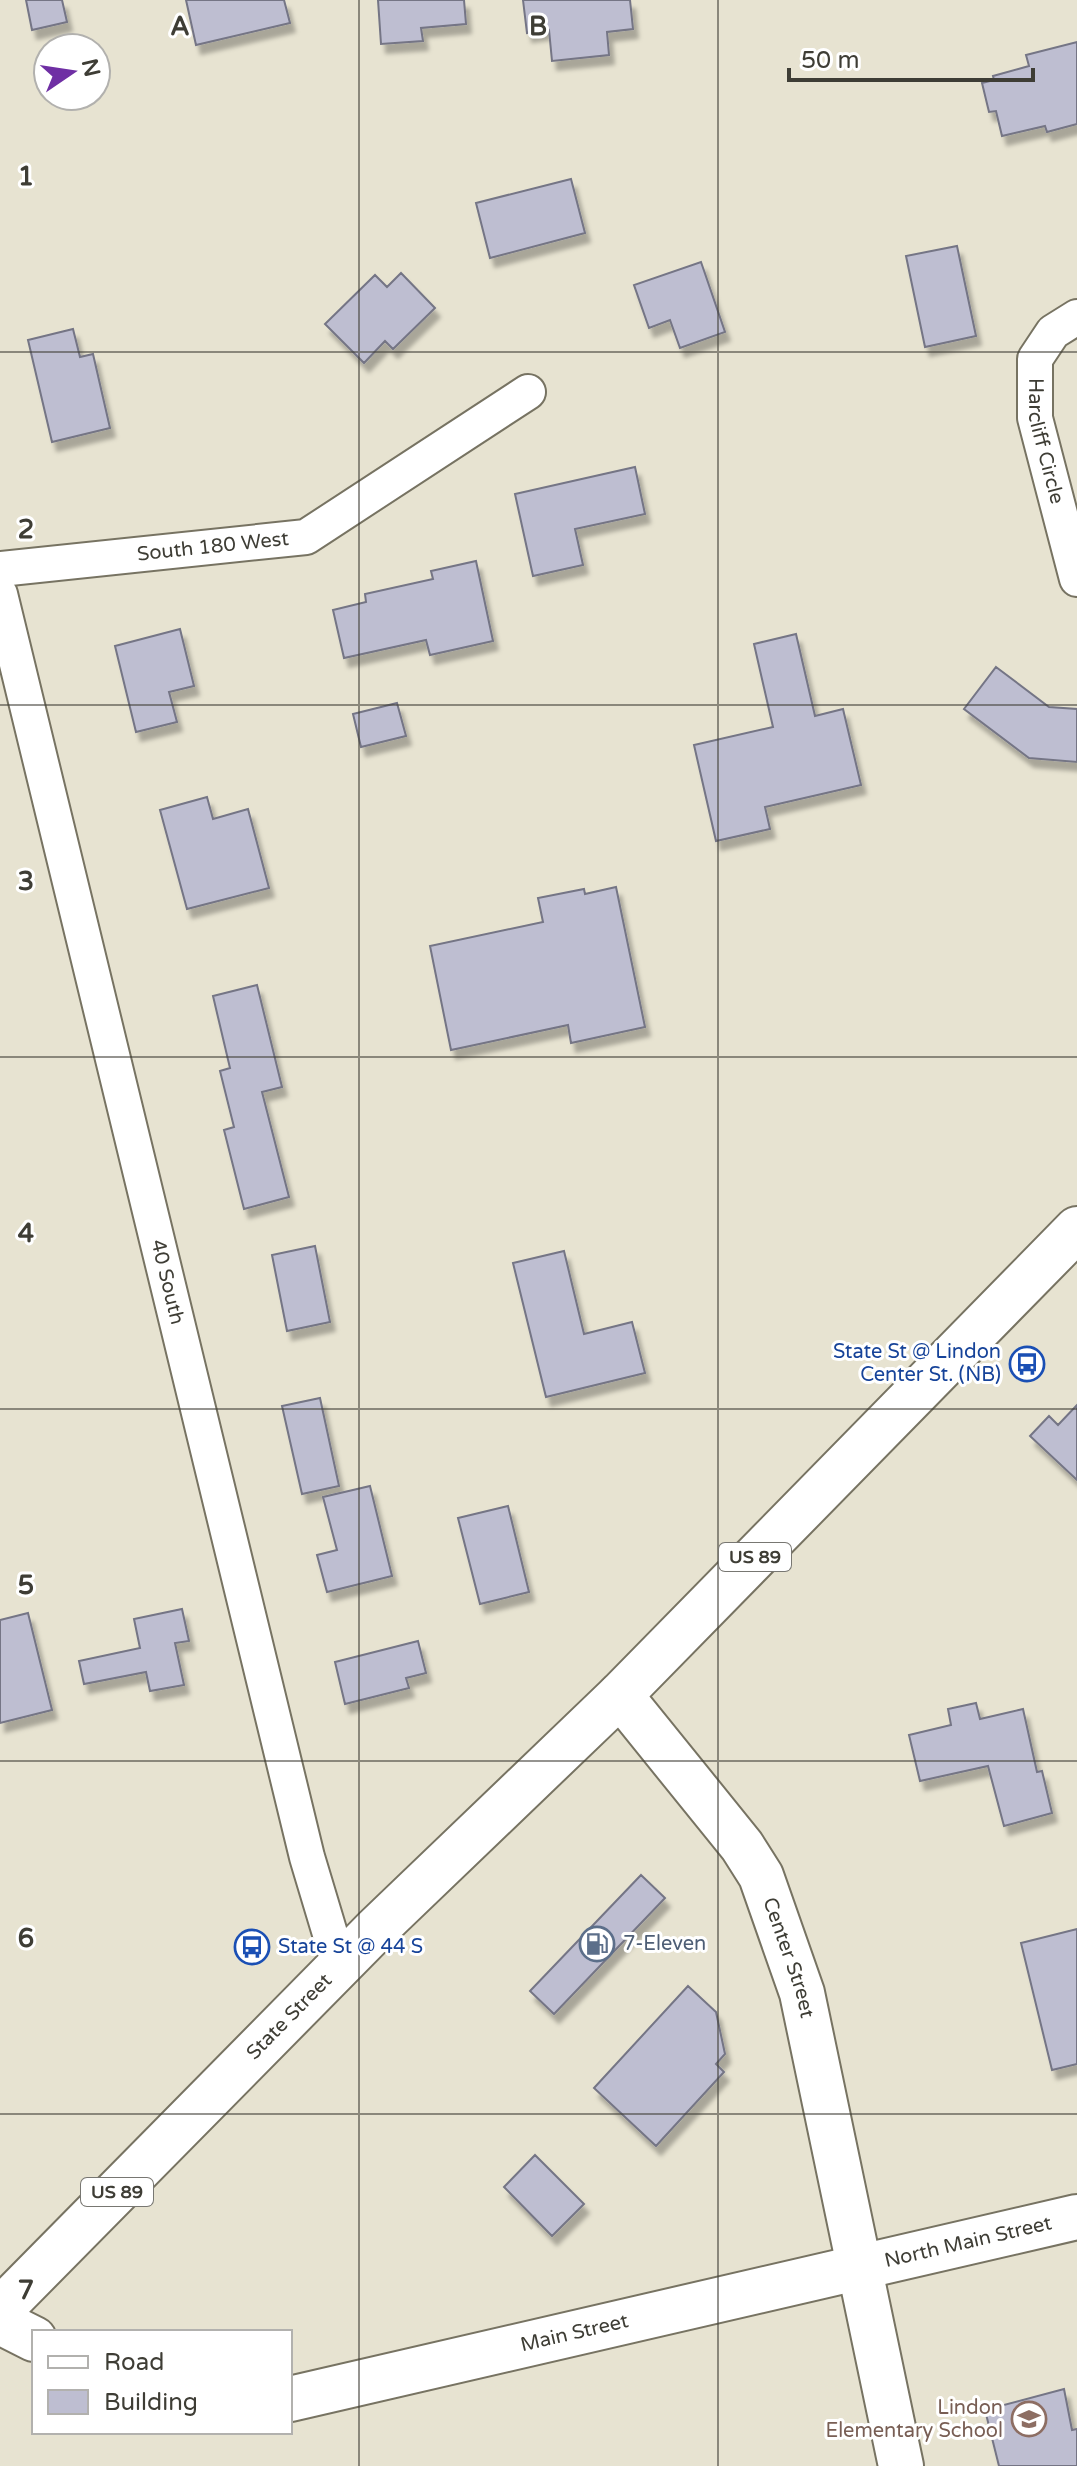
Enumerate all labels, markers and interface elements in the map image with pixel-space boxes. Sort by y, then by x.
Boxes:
text: A [170,11,190,42]
text: B [529,11,547,42]
north arrow [32,32,112,112]
scale bar [789,32,1033,82]
text: 50 m [801,46,859,75]
text: N [76,56,105,79]
text: 1 [18,161,34,192]
street label: Harcliff Circle [1023,378,1069,507]
text: 2 [18,514,34,545]
street label: South 180 West [136,527,290,567]
text: 3 [18,866,34,897]
text: 4 [18,1218,34,1249]
street label: 40 South [145,1237,189,1327]
place label: State St @ Lindon Center St. (NB) [833,1340,1001,1387]
bus stop icon: State St @ Lindon Center St. (NB) [1008,1345,1046,1383]
road number: US 89 [719,1543,791,1571]
text: 5 [18,1570,34,1601]
street label: Center Street [757,1894,819,2021]
text: 6 [18,1923,34,1954]
fuel station icon: 7-Eleven [578,1925,616,1963]
bus stop icon: State St @ 44 S [233,1928,271,1966]
place label: 7-Eleven [623,1932,706,1956]
place label: State St @ 44 S [278,1935,423,1959]
street label: State Street [242,1968,337,2065]
road number: US 89 [81,2178,153,2206]
street label: North Main Street [882,2211,1054,2273]
text: 7 [18,2275,34,2306]
street label: Main Street [518,2309,631,2357]
legend [32,2330,292,2434]
text: Road [104,2348,164,2377]
text: Building [104,2388,198,2417]
place label: Lindon Elementary School [825,2396,1003,2443]
school or university icon: Lindon Elementary School [1010,2400,1048,2438]

